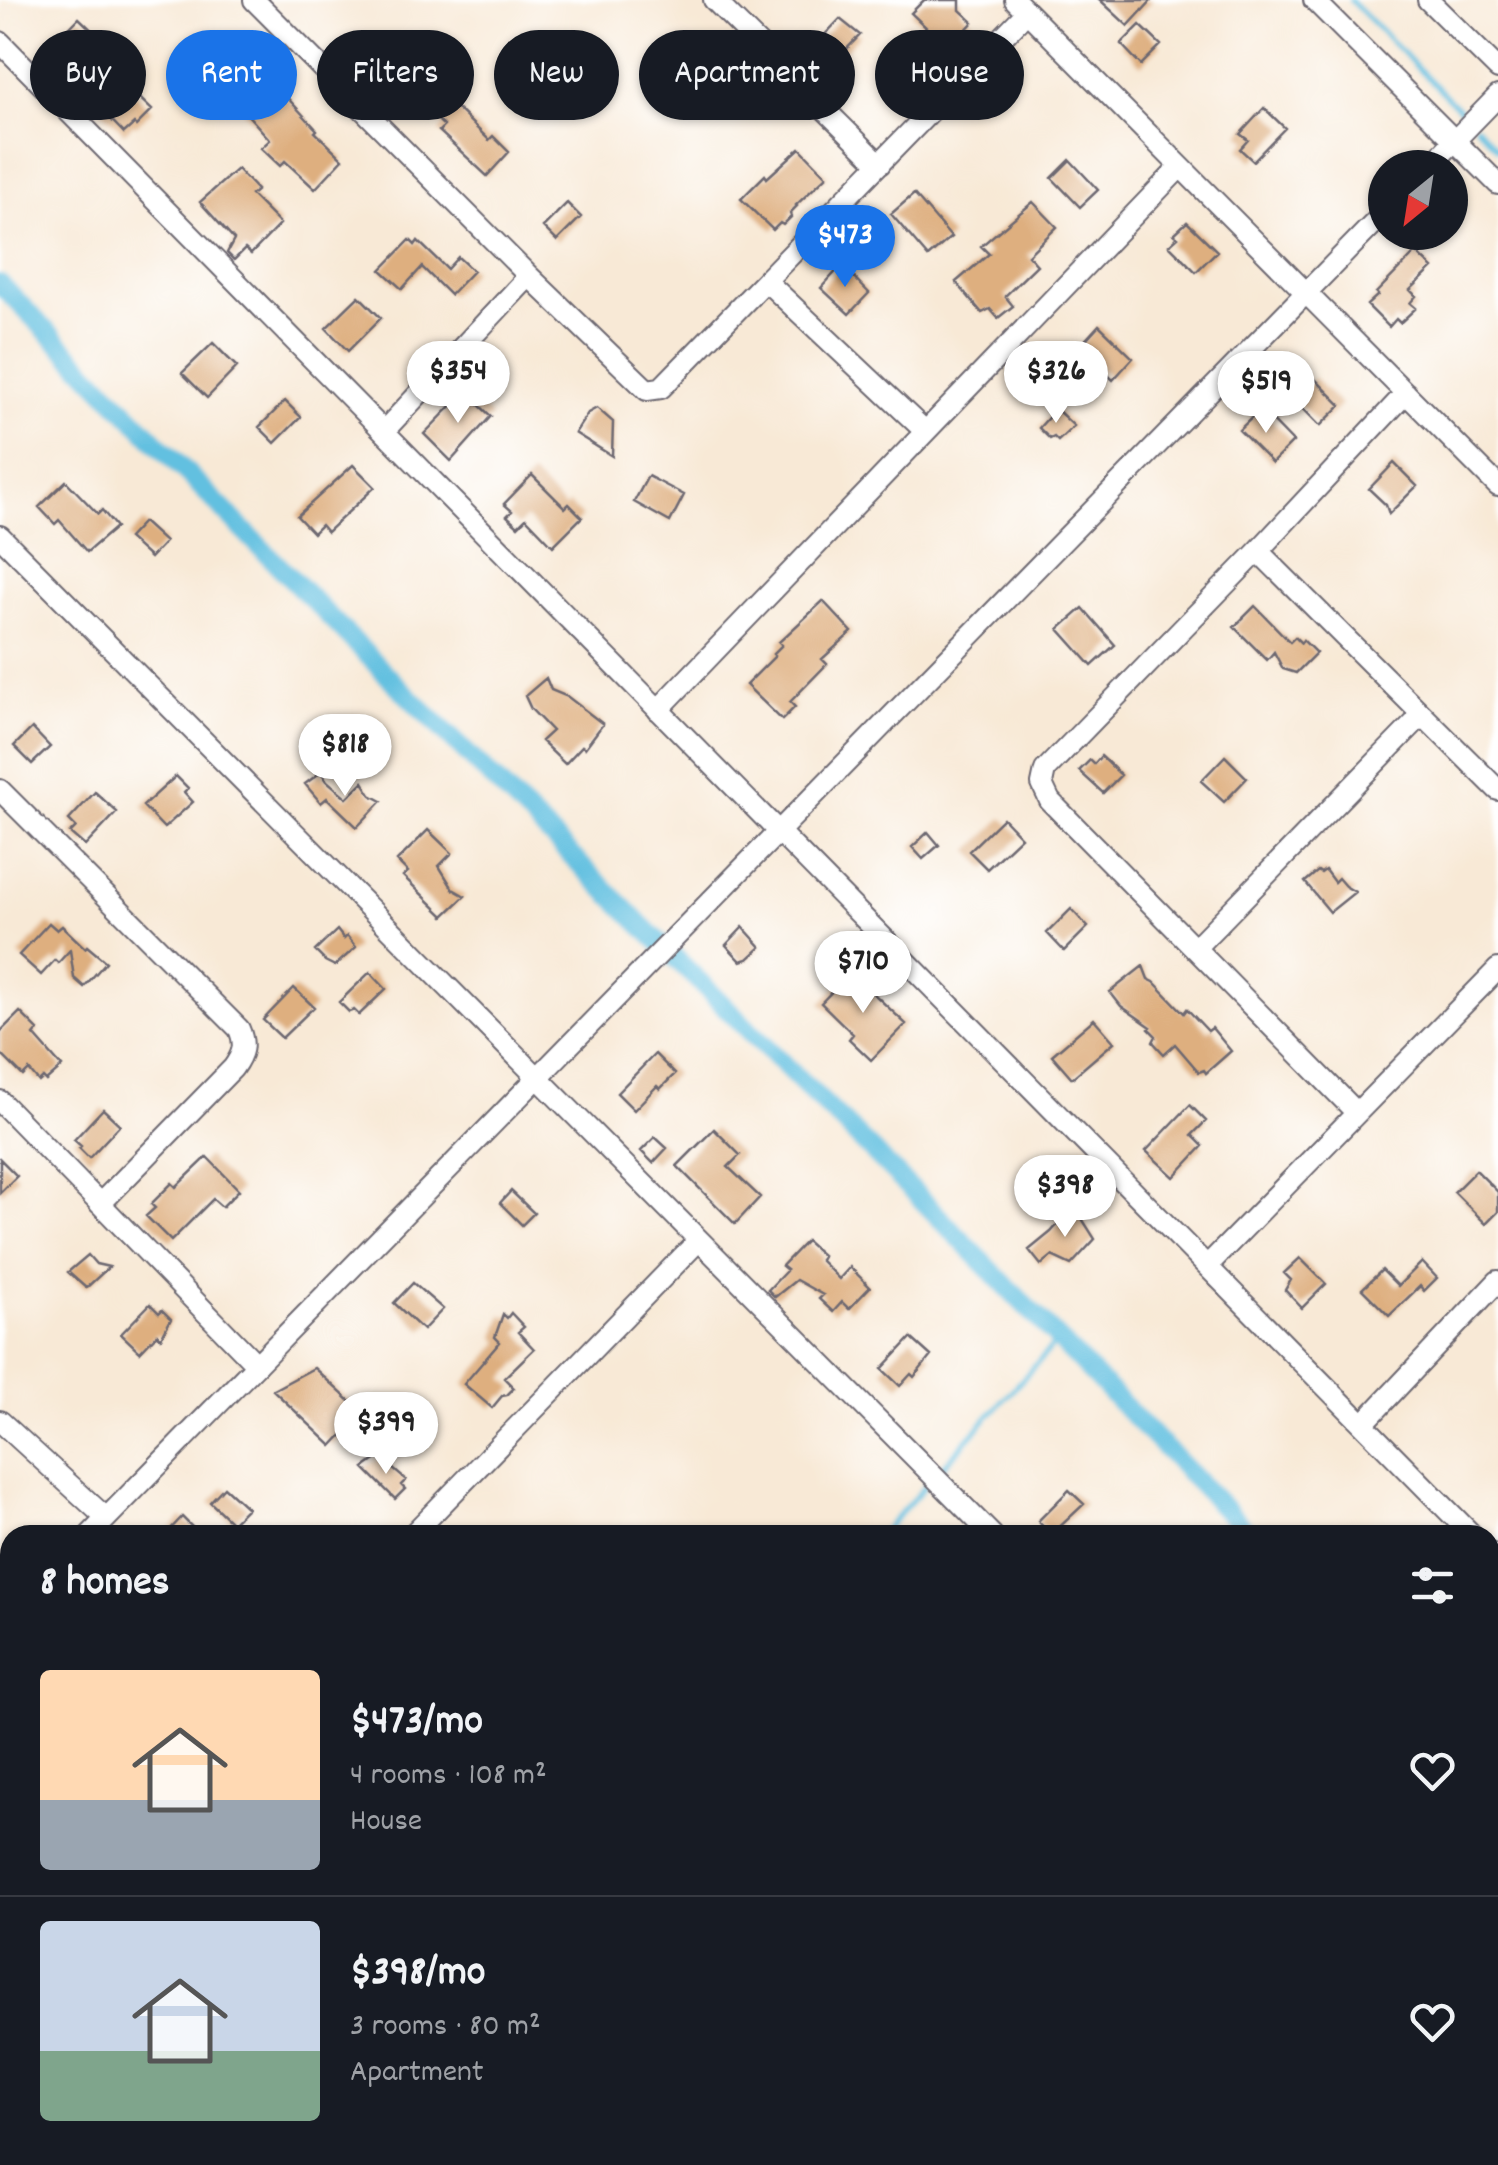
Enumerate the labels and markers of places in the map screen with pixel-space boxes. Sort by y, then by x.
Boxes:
pin: $473 [786,205,904,290]
pin: $354 [399,341,517,426]
pin: $326 [997,341,1115,426]
pin: $519 [1207,351,1325,436]
pin: $818 [286,714,404,799]
pin: $710 [804,931,922,1016]
pin: $398 [1006,1155,1124,1240]
pin: $399 [327,1392,445,1477]

